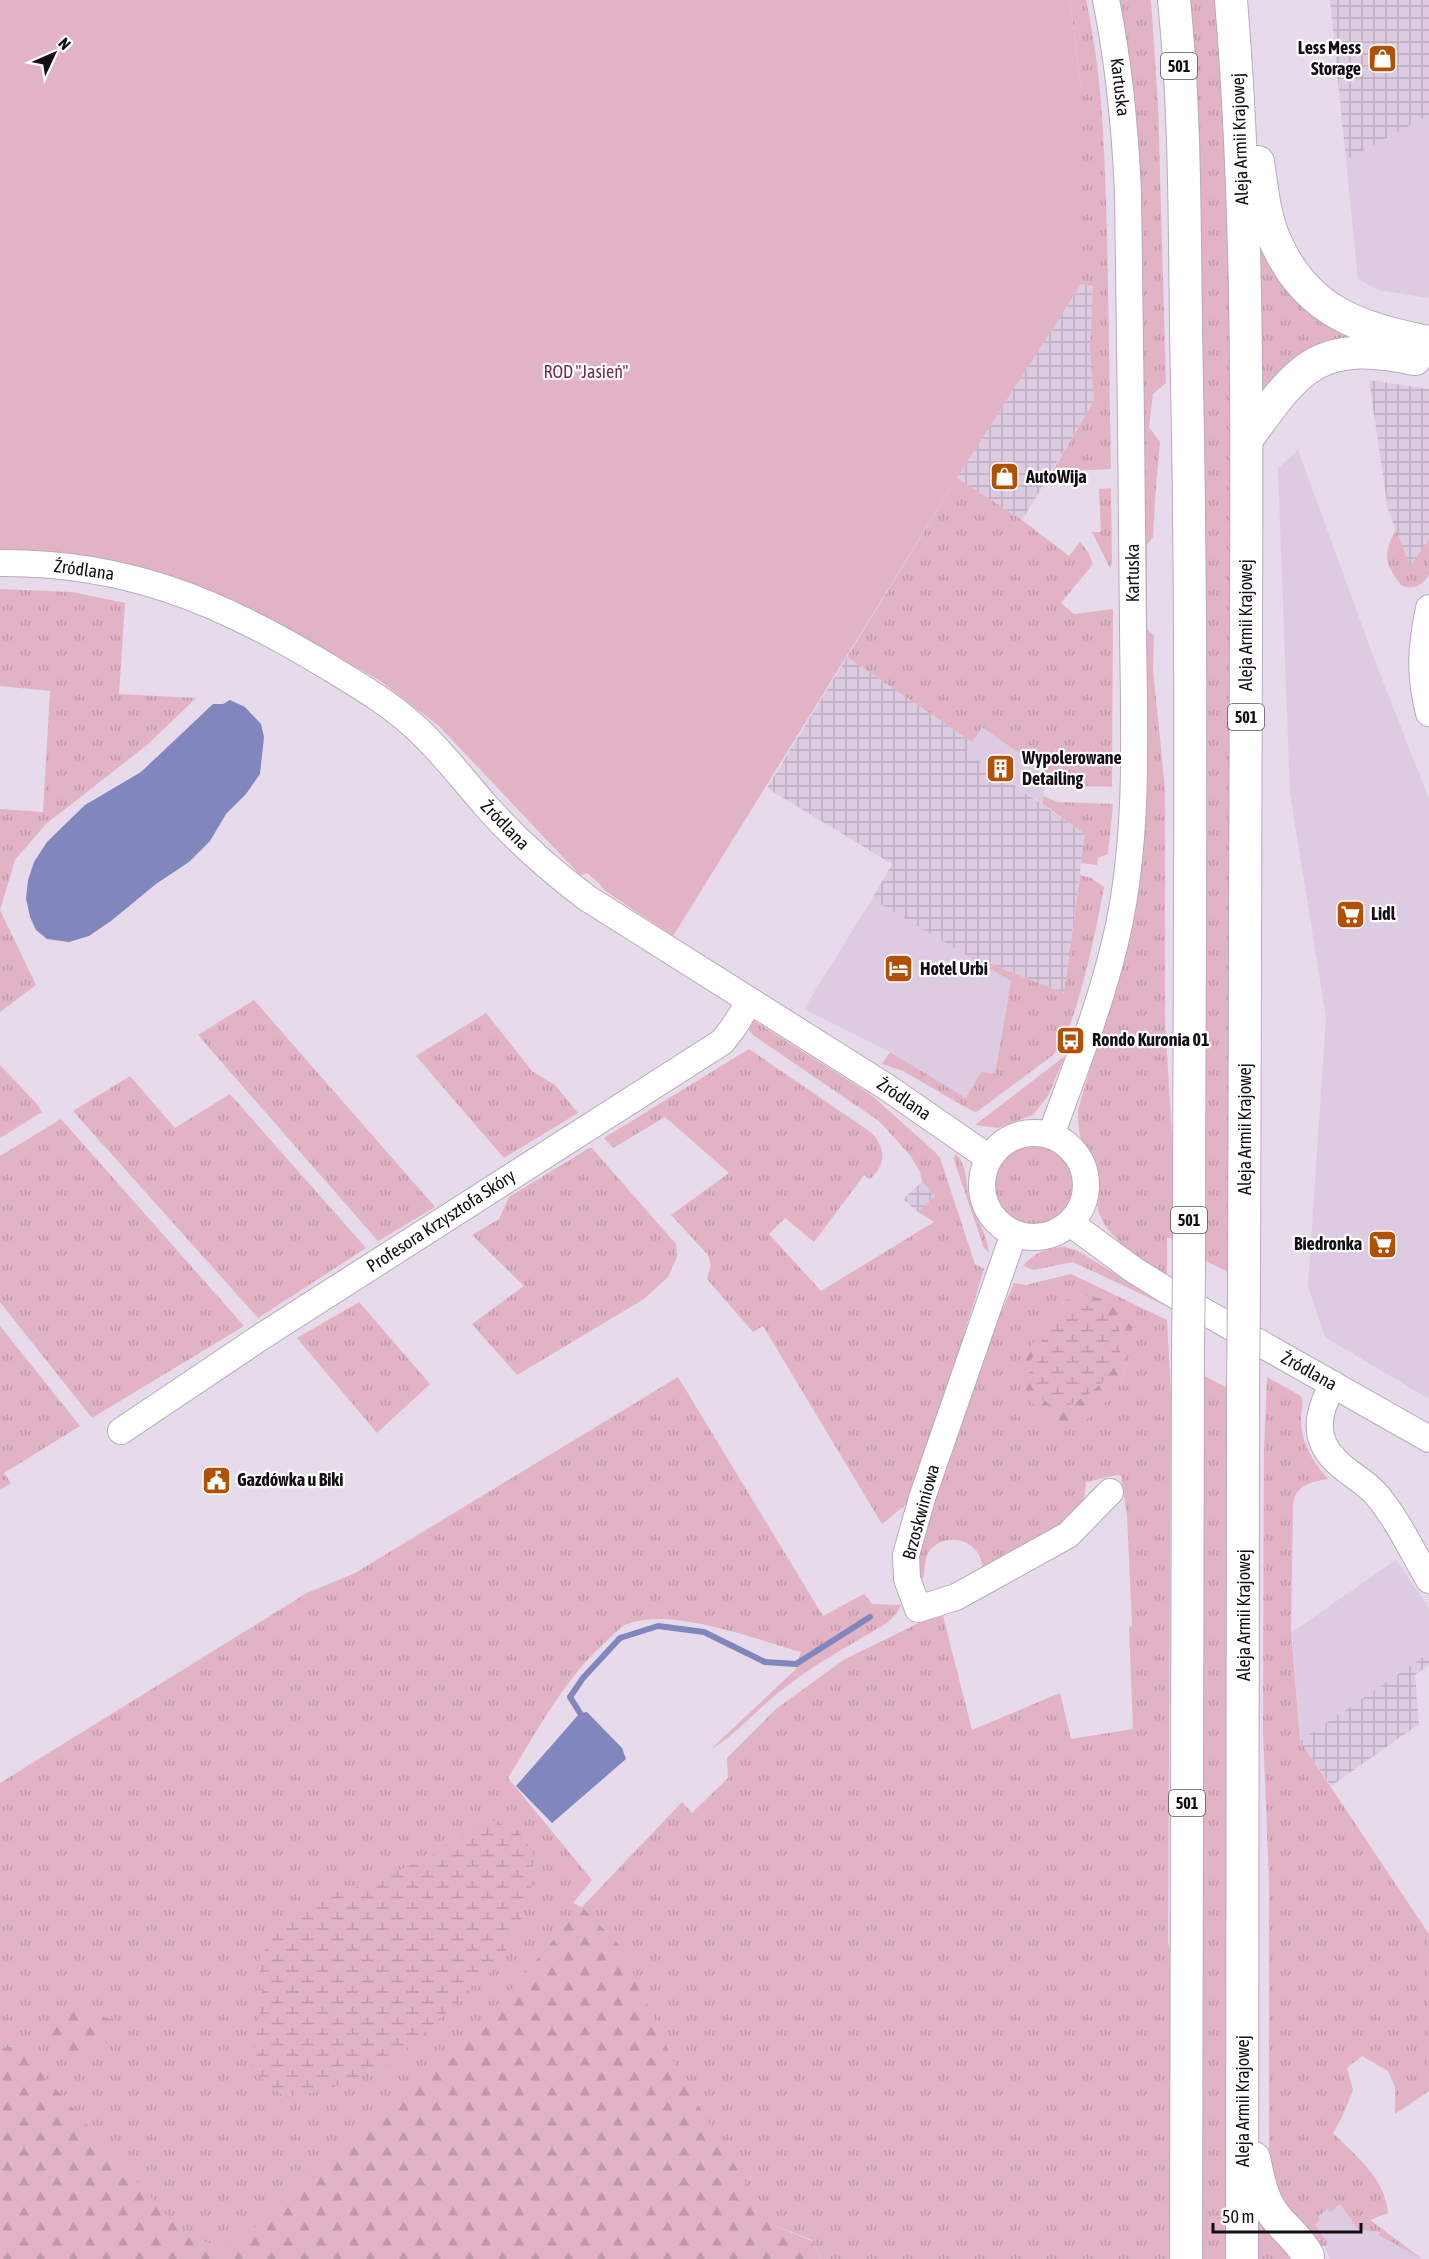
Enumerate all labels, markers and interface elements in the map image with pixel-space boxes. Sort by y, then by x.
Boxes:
north arrow [24,24,84,84]
text: N [55,34,75,53]
place label: Less Mess Storage [1298,37,1362,79]
shop icon: Less Mess Storage [1366,42,1398,74]
road number: 501 [1161,53,1197,79]
street label: Kartuska [1107,57,1134,117]
street label: Aleja Armii Krajowej [1227,73,1252,205]
park label: ROD "Jasień" [544,361,629,382]
shop icon: AutoWija [989,461,1021,493]
place label: AutoWija [1025,466,1087,487]
street label: Kartuska [1122,544,1143,602]
street label: Źródlana [53,555,116,584]
street label: Aleja Armii Krajowej [1235,559,1256,691]
road number: 501 [1228,704,1264,730]
place label: Wypolerowane Detailing [1021,747,1122,789]
building icon: Wypolerowane Detailing [985,752,1017,784]
street label: Źródlana [477,796,534,854]
supermarket icon: Lidl [1334,898,1366,930]
place label: Lidl [1371,903,1396,924]
hotel icon: Hotel Urbi [883,953,915,985]
place label: Hotel Urbi [920,958,988,979]
bus stop icon: Rondo Kuronia 01 [1055,1024,1087,1056]
place label: Rondo Kuronia 01 [1092,1029,1209,1050]
street label: Aleja Armii Krajowej [1234,1063,1255,1195]
street label: Źródlana [873,1073,935,1124]
street label: Profesora Krzysztofa Skóry [363,1165,519,1276]
road number: 501 [1171,1207,1207,1233]
supermarket icon: Biedronka [1367,1228,1399,1260]
place label: Biedronka [1294,1233,1362,1254]
street label: Źródlana [1278,1347,1341,1394]
street label: Brzoskwiniowa [898,1462,943,1562]
public building icon: Gazdówka u Biki [200,1464,232,1496]
place label: Gazdówka u Biki [237,1469,343,1490]
street label: Aleja Armii Krajowej [1233,1549,1254,1681]
road number: 501 [1169,1790,1205,1816]
street label: Aleja Armii Krajowej [1232,2035,1253,2167]
scale bar [1213,2196,1362,2234]
text: 50 m [1222,2206,1254,2227]

